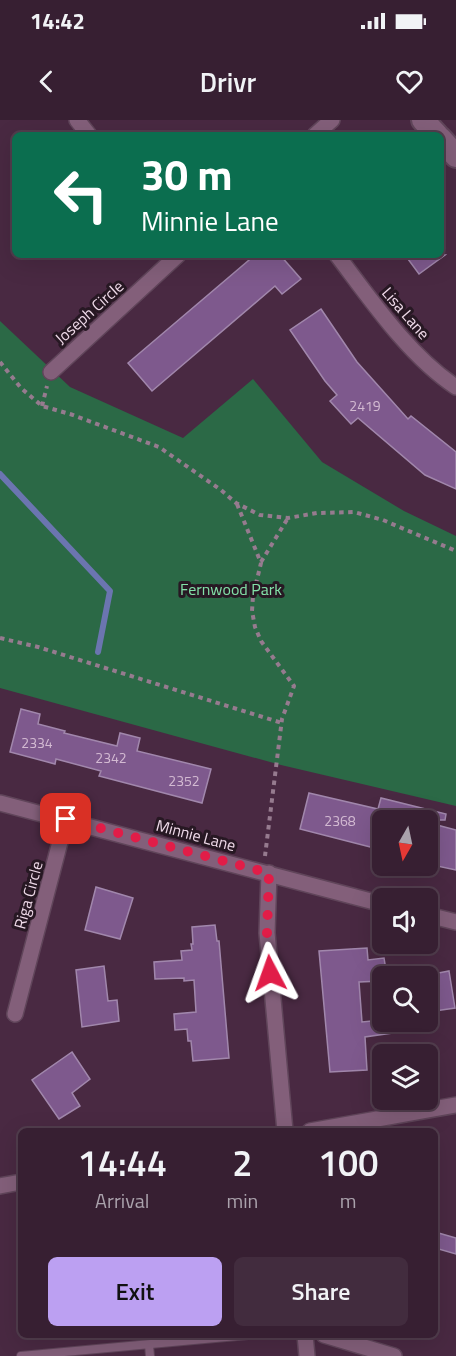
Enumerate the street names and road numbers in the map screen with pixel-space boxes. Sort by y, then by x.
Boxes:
street label: Joseph Circle [49,275,129,349]
street label: Lisa Lane [376,282,436,344]
street label: Minnie Lane [153,813,239,857]
street label: Riga Circle [7,858,49,932]

